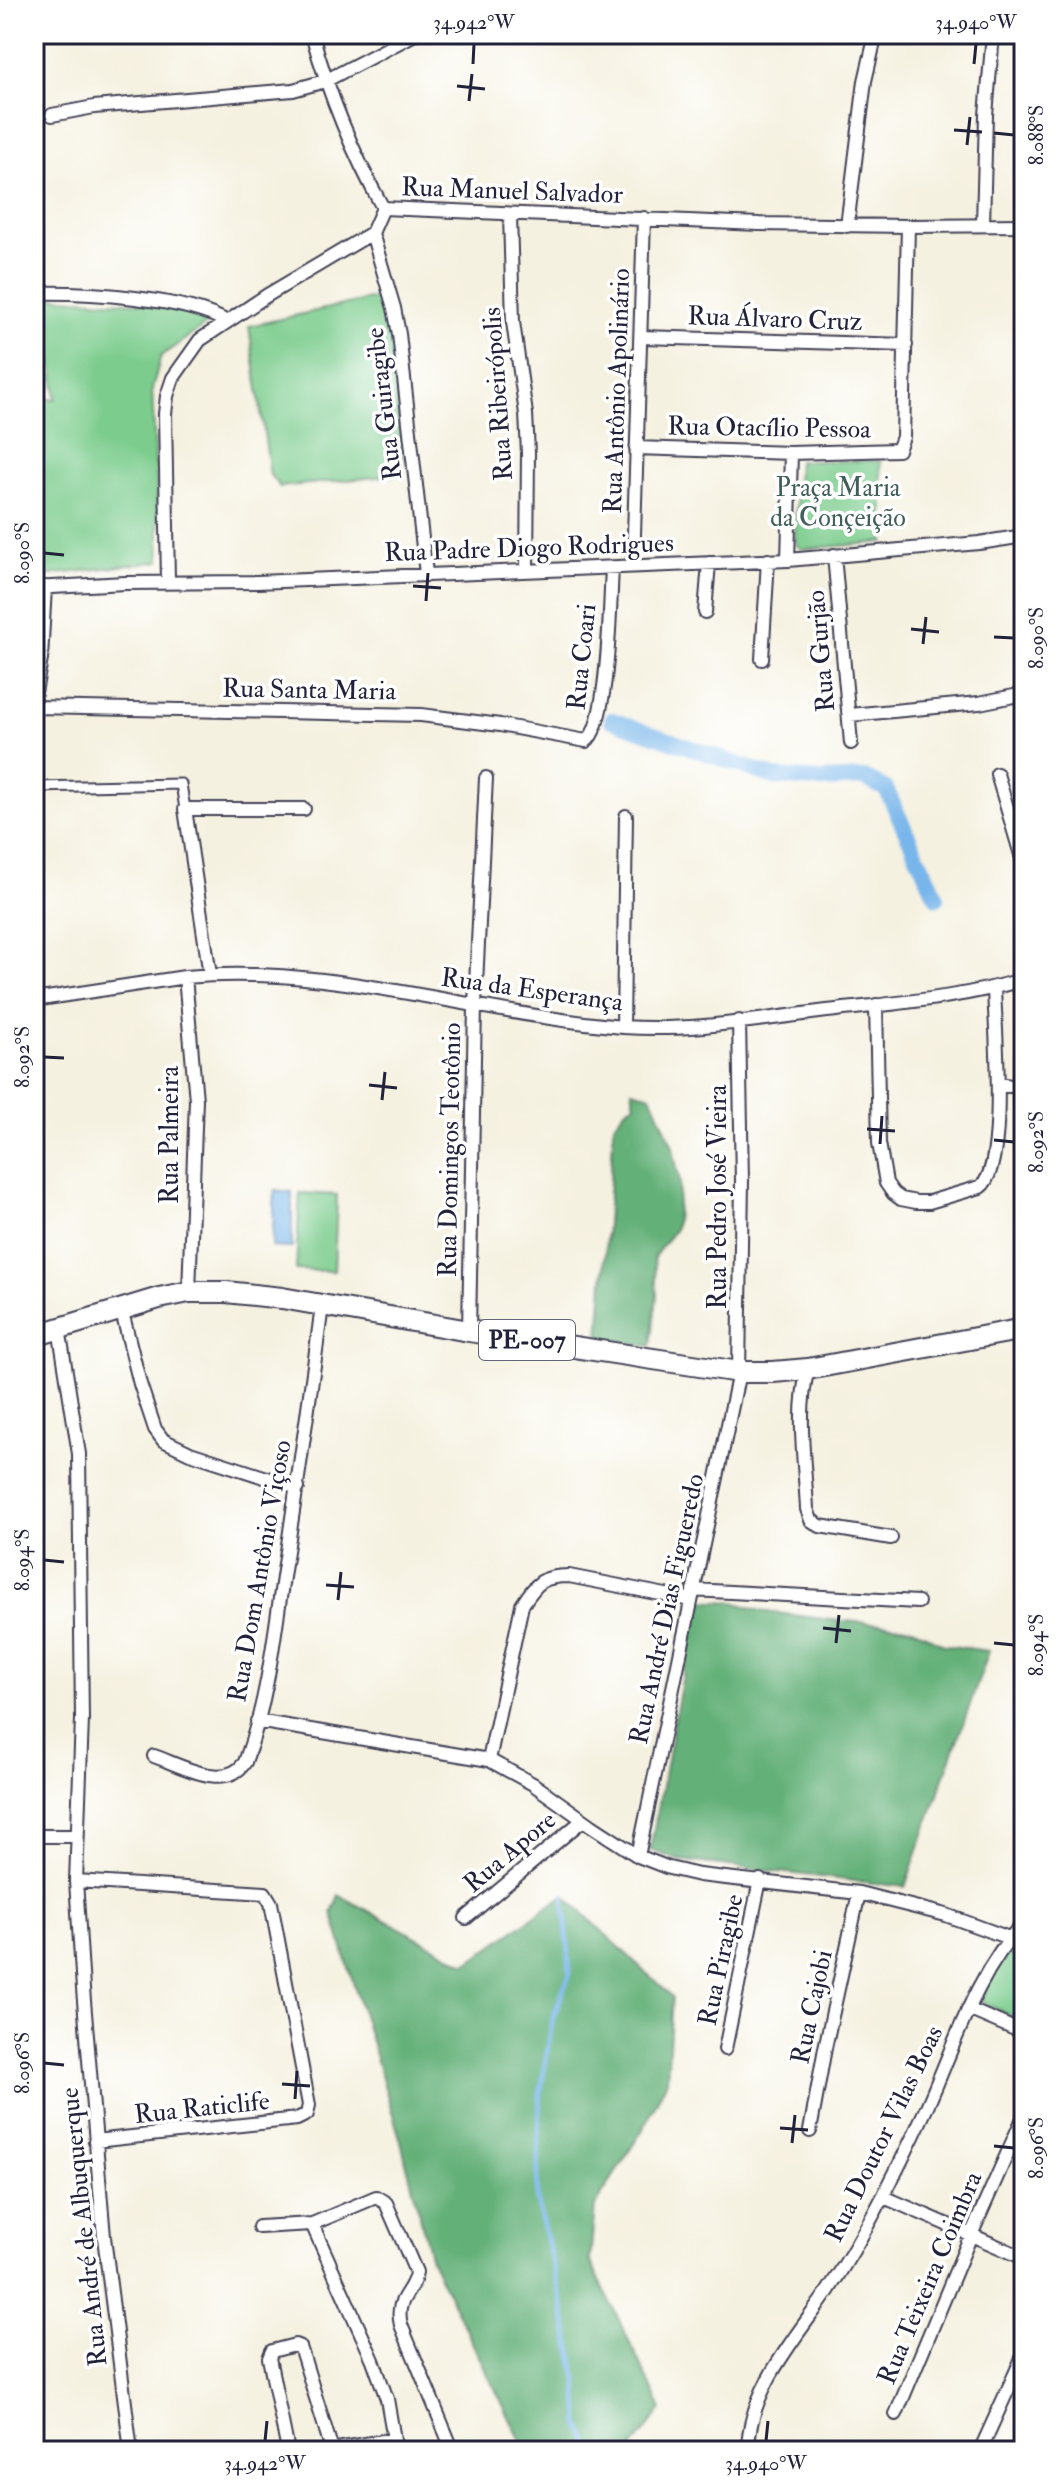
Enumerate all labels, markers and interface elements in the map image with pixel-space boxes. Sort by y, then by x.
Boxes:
text: 34.942°W [433,10,515,35]
text: 34.940°W [935,10,1017,35]
text: 8.088°S [1024,105,1049,165]
street label: Rua Manuel Salvador [401,171,624,211]
street label: Rua Antônio Apolinário [597,268,638,514]
street label: Rua Álvaro Cruz [687,298,863,338]
street label: Rua Ribeirópolis [476,306,521,482]
street label: Rua Guiragibe [359,326,409,482]
street label: Rua Otacílio Pessoa [667,410,871,446]
park label: Praça Maria da Conçeição [770,472,906,534]
text: 8.090°S [10,522,35,584]
street label: Rua Padre Diogo Rodrigues [384,527,674,569]
street label: Rua Gurjão [800,589,842,713]
street label: Rua Coari [561,602,604,712]
text: 8.090°S [1024,607,1049,669]
street label: Rua Santa Maria [222,672,397,708]
street label: Rua da Esperança [439,961,625,1020]
street label: Rua Domingos Teotônio [432,1022,468,1278]
text: 8.092°S [10,1026,35,1088]
street label: Rua Palmeira [154,1066,186,1204]
street label: Rua Pedro José Vieira [702,1084,734,1309]
text: 8.092°S [1024,1111,1049,1173]
road number: PE-007 [479,1320,575,1360]
street label: Rua Dom Antônio Viçoso [221,1437,299,1705]
street label: Rua André Dias Figueredo [623,1471,711,1747]
text: 8.094°S [10,1529,35,1591]
text: 8.094°S [1024,1614,1049,1676]
street label: Rua Apore [457,1804,563,1901]
street label: Rua Piragibe [691,1891,751,2029]
street label: Rua Cajobi [784,1947,840,2067]
street label: Rua Doutor Vilas Boas [818,2020,950,2248]
text: 8.096°S [10,2032,35,2094]
street label: Rua Raticlife [133,2085,271,2131]
street label: Rua André de Albuquerque [53,2086,115,2368]
text: 8.096°S [1024,2117,1049,2179]
street label: Rua Teixeira Coimbra [871,2166,989,2389]
text: 34.942°W [224,2451,306,2476]
text: 34.940°W [725,2451,807,2476]

